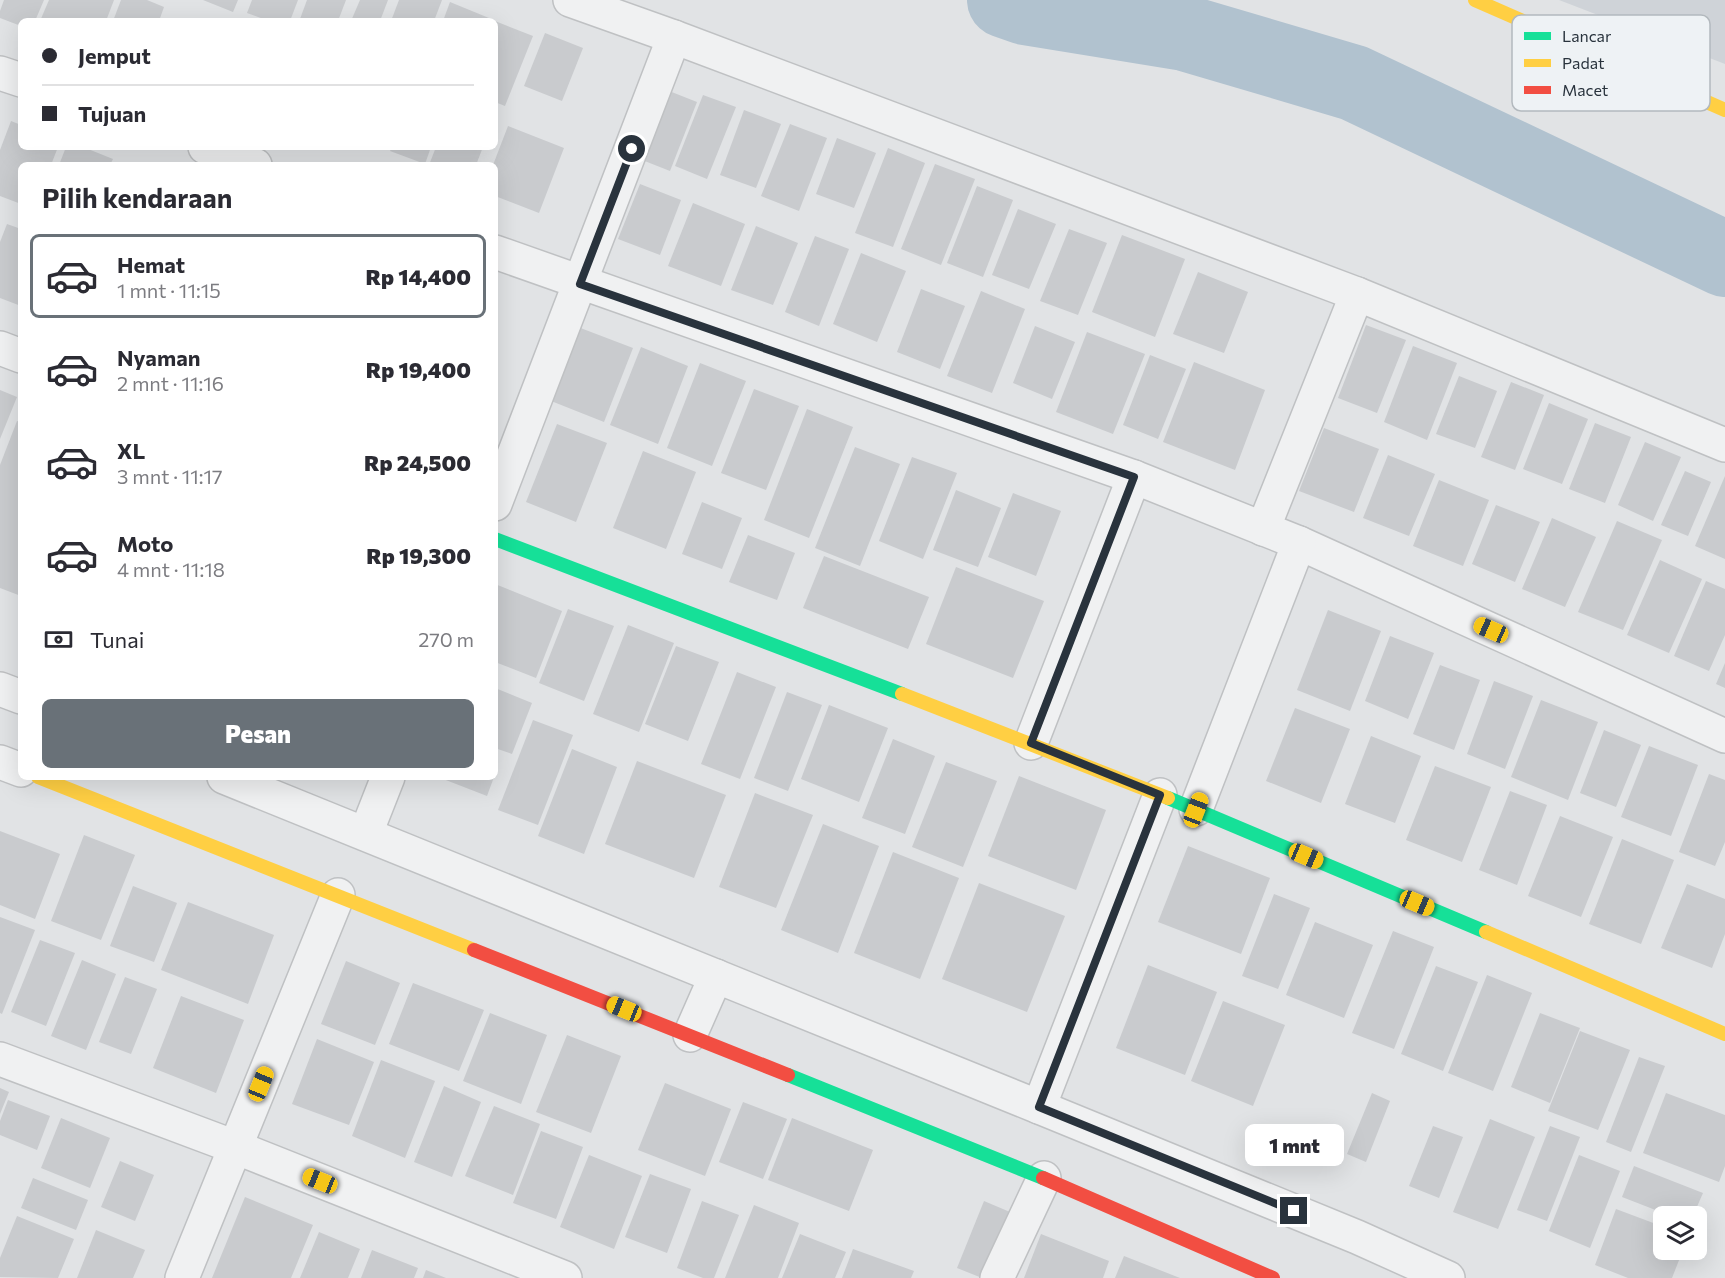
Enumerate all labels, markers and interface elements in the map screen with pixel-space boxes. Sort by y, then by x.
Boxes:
legend [1512,15,1710,111]
text: Lancar [1562,26,1612,45]
text: Jemput [78,42,151,69]
text: Padat [1562,53,1605,72]
text: Macet [1562,80,1609,99]
text: Tujuan [78,100,146,127]
route start [618,135,645,162]
text: Pilih kendaraan [42,181,232,214]
icon: car [45,249,99,303]
text: Hemat [117,251,185,278]
text: Rp 14,400 [366,263,471,290]
text: 1 mnt · 11:15 [117,278,221,302]
icon: car [45,342,99,396]
text: Nyaman [117,344,200,371]
text: Rp 19,400 [366,356,471,383]
text: 2 mnt · 11:16 [117,371,224,395]
icon: car [45,435,99,489]
text: XL [117,437,145,464]
text: Rp 24,500 [364,449,471,476]
text: 3 mnt · 11:17 [117,464,223,488]
icon: car [45,528,99,582]
text: Moto [117,530,173,557]
text: Rp 19,300 [366,542,471,569]
text: 4 mnt · 11:18 [117,557,225,581]
car [1471,614,1511,646]
icon: cash [42,623,75,656]
text: Tunai [90,626,144,653]
text: 270 m [418,627,474,651]
button: Pesan [42,699,474,768]
car [1181,790,1211,830]
car [1286,841,1326,871]
car [1397,888,1437,918]
car [604,994,644,1024]
car [246,1064,276,1104]
callout: 1 mnt [1244,1124,1344,1166]
text: 1 mnt [1269,1133,1320,1157]
car [300,1166,340,1196]
route end [1280,1197,1307,1224]
map controls [1653,1206,1707,1260]
button: layers [1653,1206,1707,1260]

